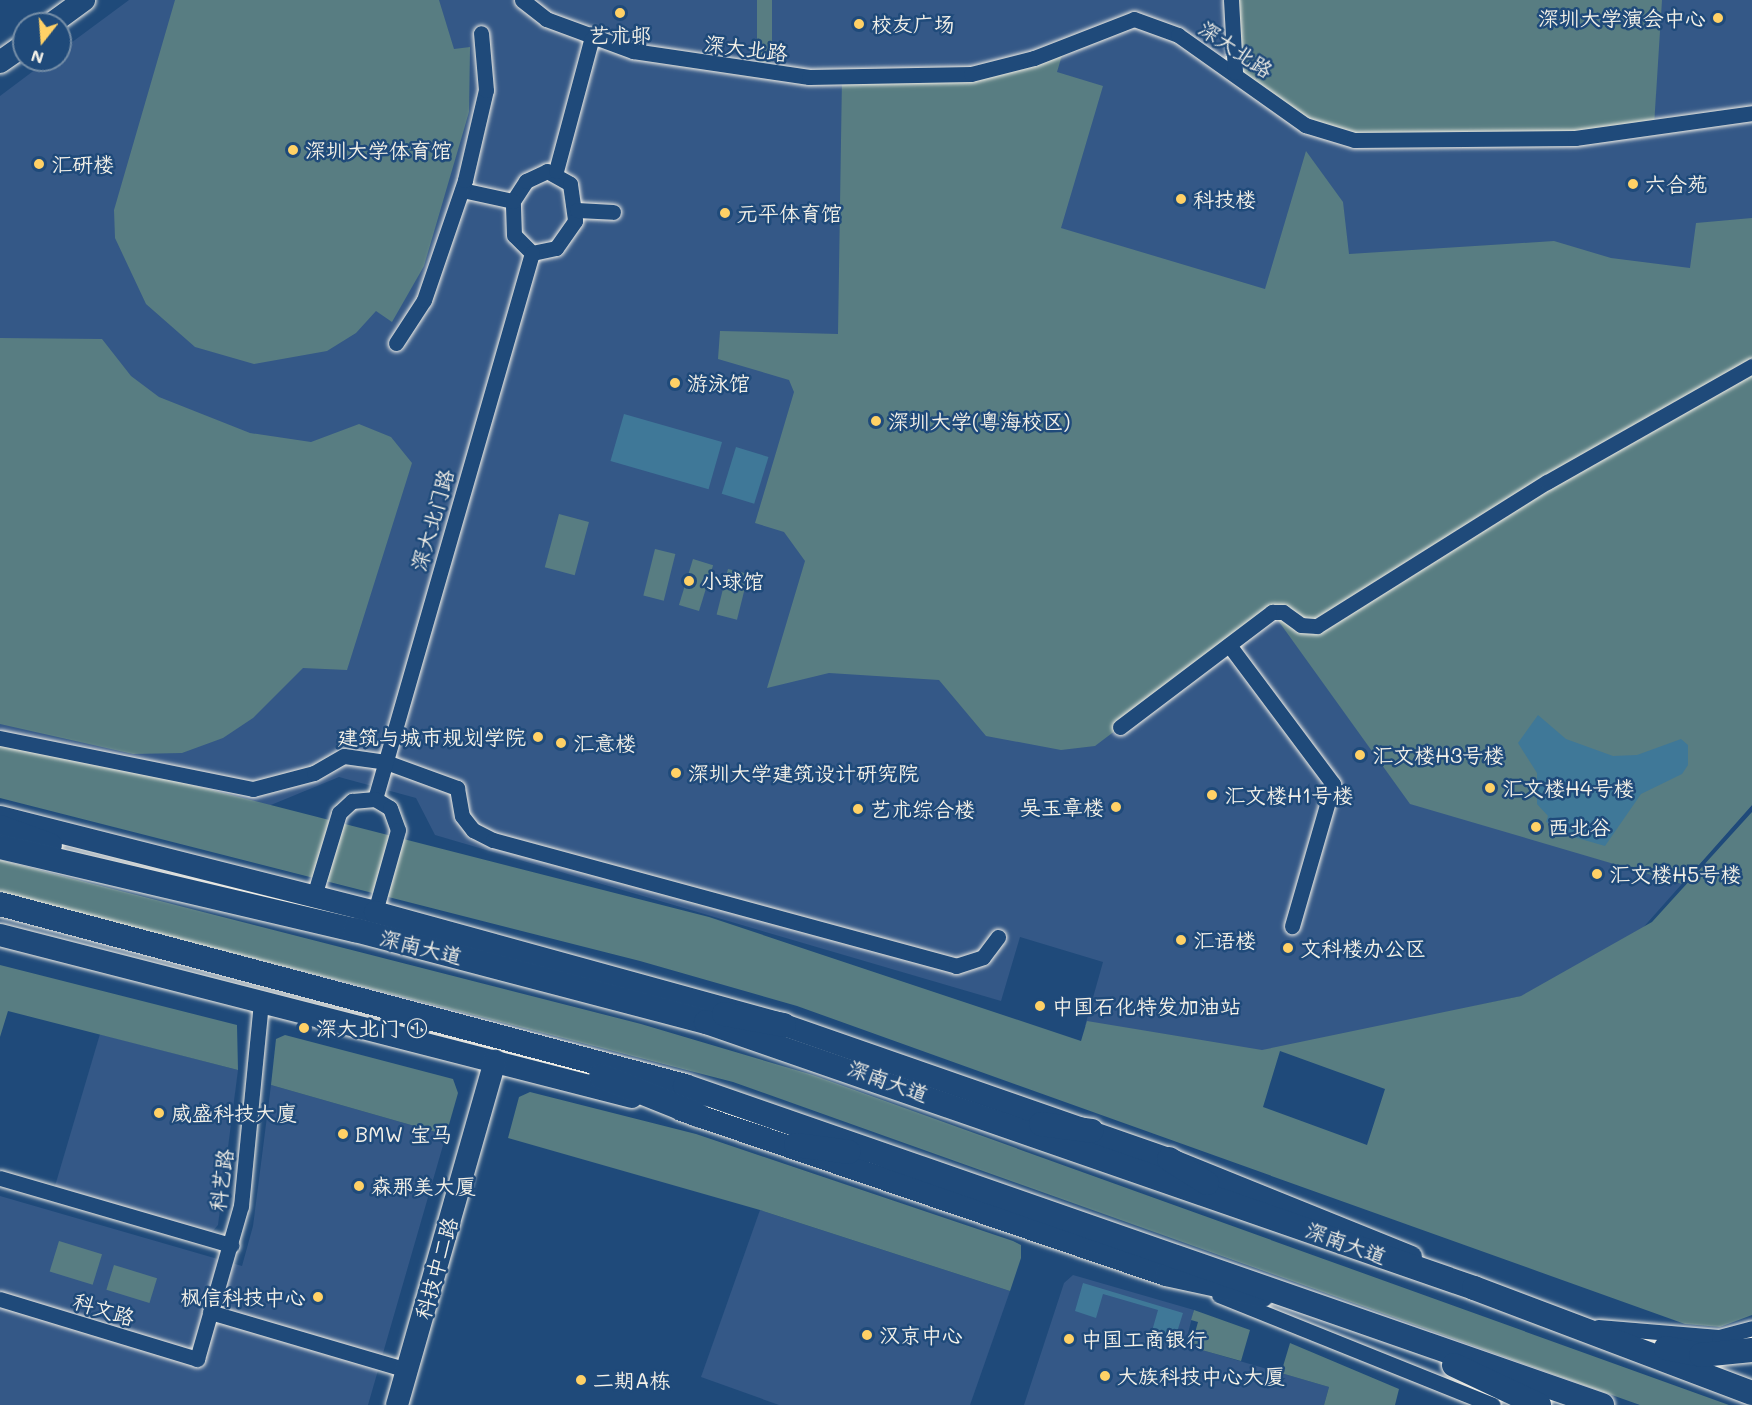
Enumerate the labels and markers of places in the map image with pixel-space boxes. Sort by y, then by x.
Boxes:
place label: 深圳大学演会中心 [1538,5,1706,31]
marker: 艺术邨 [613,6,627,20]
place label: 校友广场 [871,11,955,37]
marker: 深圳大学演会中心 [1711,11,1725,25]
marker: 校友广场 [852,17,866,31]
place label: 艺术邨 [589,22,651,48]
place label: 深圳大学体育馆 [305,137,452,163]
marker: 深圳大学体育馆 [286,143,300,157]
place label: 汇研楼 [51,151,114,177]
marker: 汇研楼 [32,157,46,171]
place label: 六合苑 [1645,171,1708,197]
marker: 六合苑 [1626,177,1640,191]
place label: 科技楼 [1193,186,1256,212]
marker: 科技楼 [1174,192,1188,206]
place label: 元平体育馆 [737,200,842,226]
marker: 元平体育馆 [718,206,732,220]
place label: 游泳馆 [687,370,750,396]
marker: 游泳馆 [668,376,682,390]
place label: 深圳大学(粤海校区) [888,408,1070,434]
marker: 深圳大学(粤海校区) [869,414,883,428]
place label: 小球馆 [701,568,764,594]
marker: 小球馆 [682,574,696,588]
place label: 建筑与城市规划学院 [337,724,526,750]
marker: 建筑与城市规划学院 [531,730,545,744]
place label: 汇意楼 [573,730,636,756]
marker: 汇意楼 [554,736,568,750]
place label: 汇文楼H3号楼 [1372,742,1504,768]
marker: 汇文楼H3号楼 [1353,748,1367,762]
place label: 深圳大学建筑设计研究院 [688,760,919,786]
marker: 深圳大学建筑设计研究院 [669,766,683,780]
place label: 汇文楼H4号楼 [1502,775,1634,801]
marker: 汇文楼H4号楼 [1483,781,1497,795]
place label: 汇文楼H1号楼 [1224,782,1353,808]
marker: 汇文楼H1号楼 [1205,788,1219,802]
place label: 吴玉章楼 [1020,794,1104,820]
place label: 艺术综合楼 [870,796,975,822]
marker: 吴玉章楼 [1109,800,1123,814]
marker: 艺术综合楼 [851,802,865,816]
place label: 西北谷 [1548,814,1611,840]
marker: 西北谷 [1529,820,1543,834]
place label: 汇文楼H5号楼 [1609,861,1741,887]
marker: 汇文楼H5号楼 [1590,867,1604,881]
place label: 汇语楼 [1193,927,1256,953]
marker: 汇语楼 [1174,933,1188,947]
place label: 文科楼办公区 [1300,935,1426,961]
marker: 文科楼办公区 [1281,941,1295,955]
place label: 中国石化特发加油站 [1052,993,1241,1019]
marker: 中国石化特发加油站 [1033,999,1047,1013]
place label: 深大北门 ① [316,1015,428,1041]
marker: 深大北门 ① [297,1021,311,1035]
place label: 威盛科技大廈 [171,1100,297,1126]
marker: 威盛科技大廈 [152,1106,166,1120]
place label: BMW 宝马 [355,1121,452,1147]
marker: BMW 宝马 [336,1127,350,1141]
place label: 森那美大厦 [371,1173,476,1199]
marker: 森那美大厦 [352,1179,366,1193]
place label: 枫信科技中心 [180,1284,306,1310]
marker: 枫信科技中心 [311,1290,325,1304]
place label: 汉京中心 [879,1322,963,1348]
place label: 中国工商银行 [1081,1326,1207,1352]
marker: 汉京中心 [860,1328,874,1342]
marker: 中国工商银行 [1062,1332,1076,1346]
place label: 大族科技中心大厦 [1117,1363,1285,1389]
place label: 二期A栋 [593,1367,671,1393]
marker: 大族科技中心大厦 [1098,1369,1112,1383]
marker: 二期A栋 [574,1373,588,1387]

